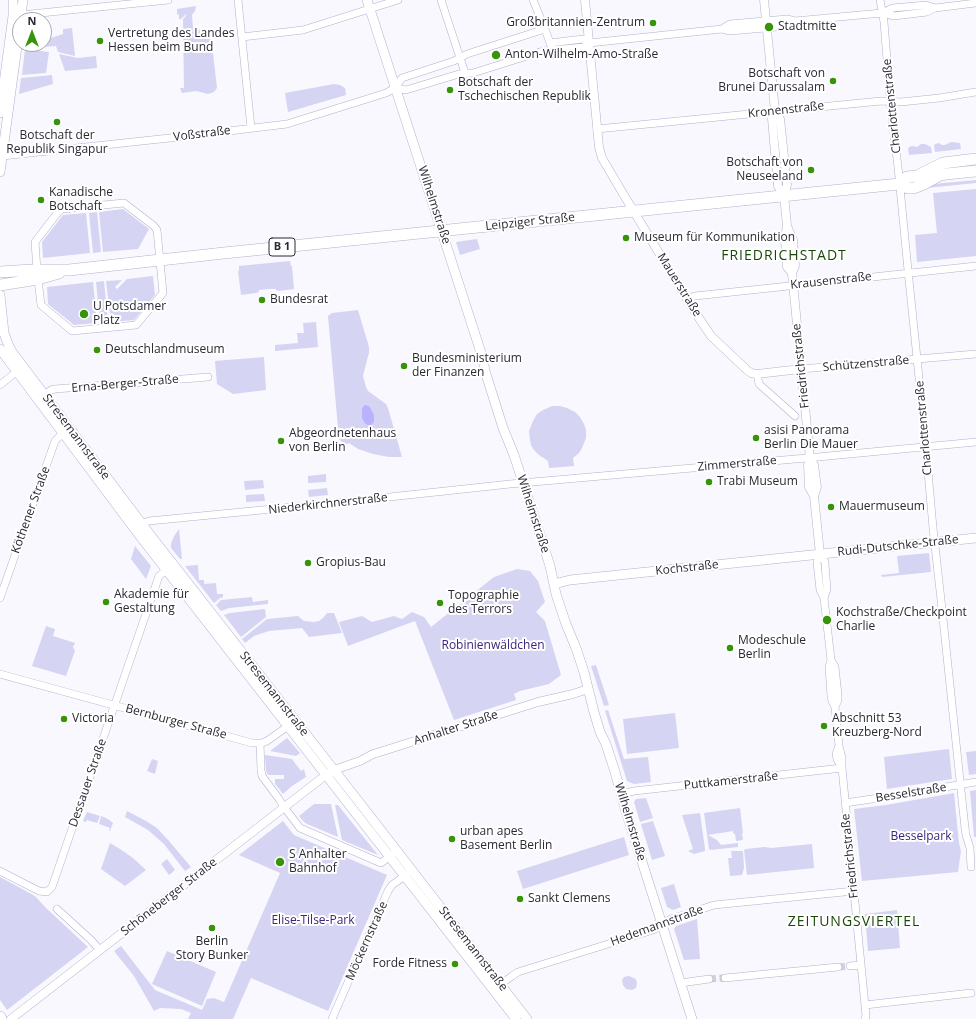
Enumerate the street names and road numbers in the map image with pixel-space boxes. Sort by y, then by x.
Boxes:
street label: Charlottenstraße [880,58,904,154]
street label: Kronenstraße [747,99,825,121]
street label: Voßstraße [173,123,231,145]
street label: Wilhelmstraße [415,164,453,246]
street label: Leipziger Straße [485,210,575,234]
road number: B 1 [269,238,295,256]
street label: Mauerstraße [654,251,704,319]
street label: Krausenstraße [790,270,872,292]
street label: Friedrichstraße [789,323,813,409]
street label: Schützenstraße [822,353,910,375]
street label: Erna-Berger-Straße [71,372,179,396]
street label: Charlottenstraße [913,380,935,476]
street label: Stresemannstraße [39,391,113,483]
street label: Zimmerstraße [697,453,777,475]
street label: Köthener Straße [9,464,53,556]
street label: Wilhelmstraße [514,473,552,555]
street label: Niederkirchnerstraße [268,491,388,517]
street label: Rudi-Dutschke-Straße [837,532,959,560]
street label: Kochstraße [655,558,719,578]
street label: Stresemannstraße [237,649,311,739]
street label: Bernburger Straße [124,702,228,742]
street label: Anhalter Straße [412,708,500,748]
street label: Dessauer Straße [66,737,110,829]
street label: Puttkamerstraße [683,769,779,793]
street label: Besselstraße [875,780,947,806]
street label: Wilhelmstraße [611,781,649,863]
street label: Friedrichstraße [838,813,862,899]
street label: Schöneberger Straße [118,855,220,939]
street label: Möckernstraße [343,899,391,983]
street label: Hedemannstraße [609,902,705,950]
street label: Stresemannstraße [436,904,510,994]

